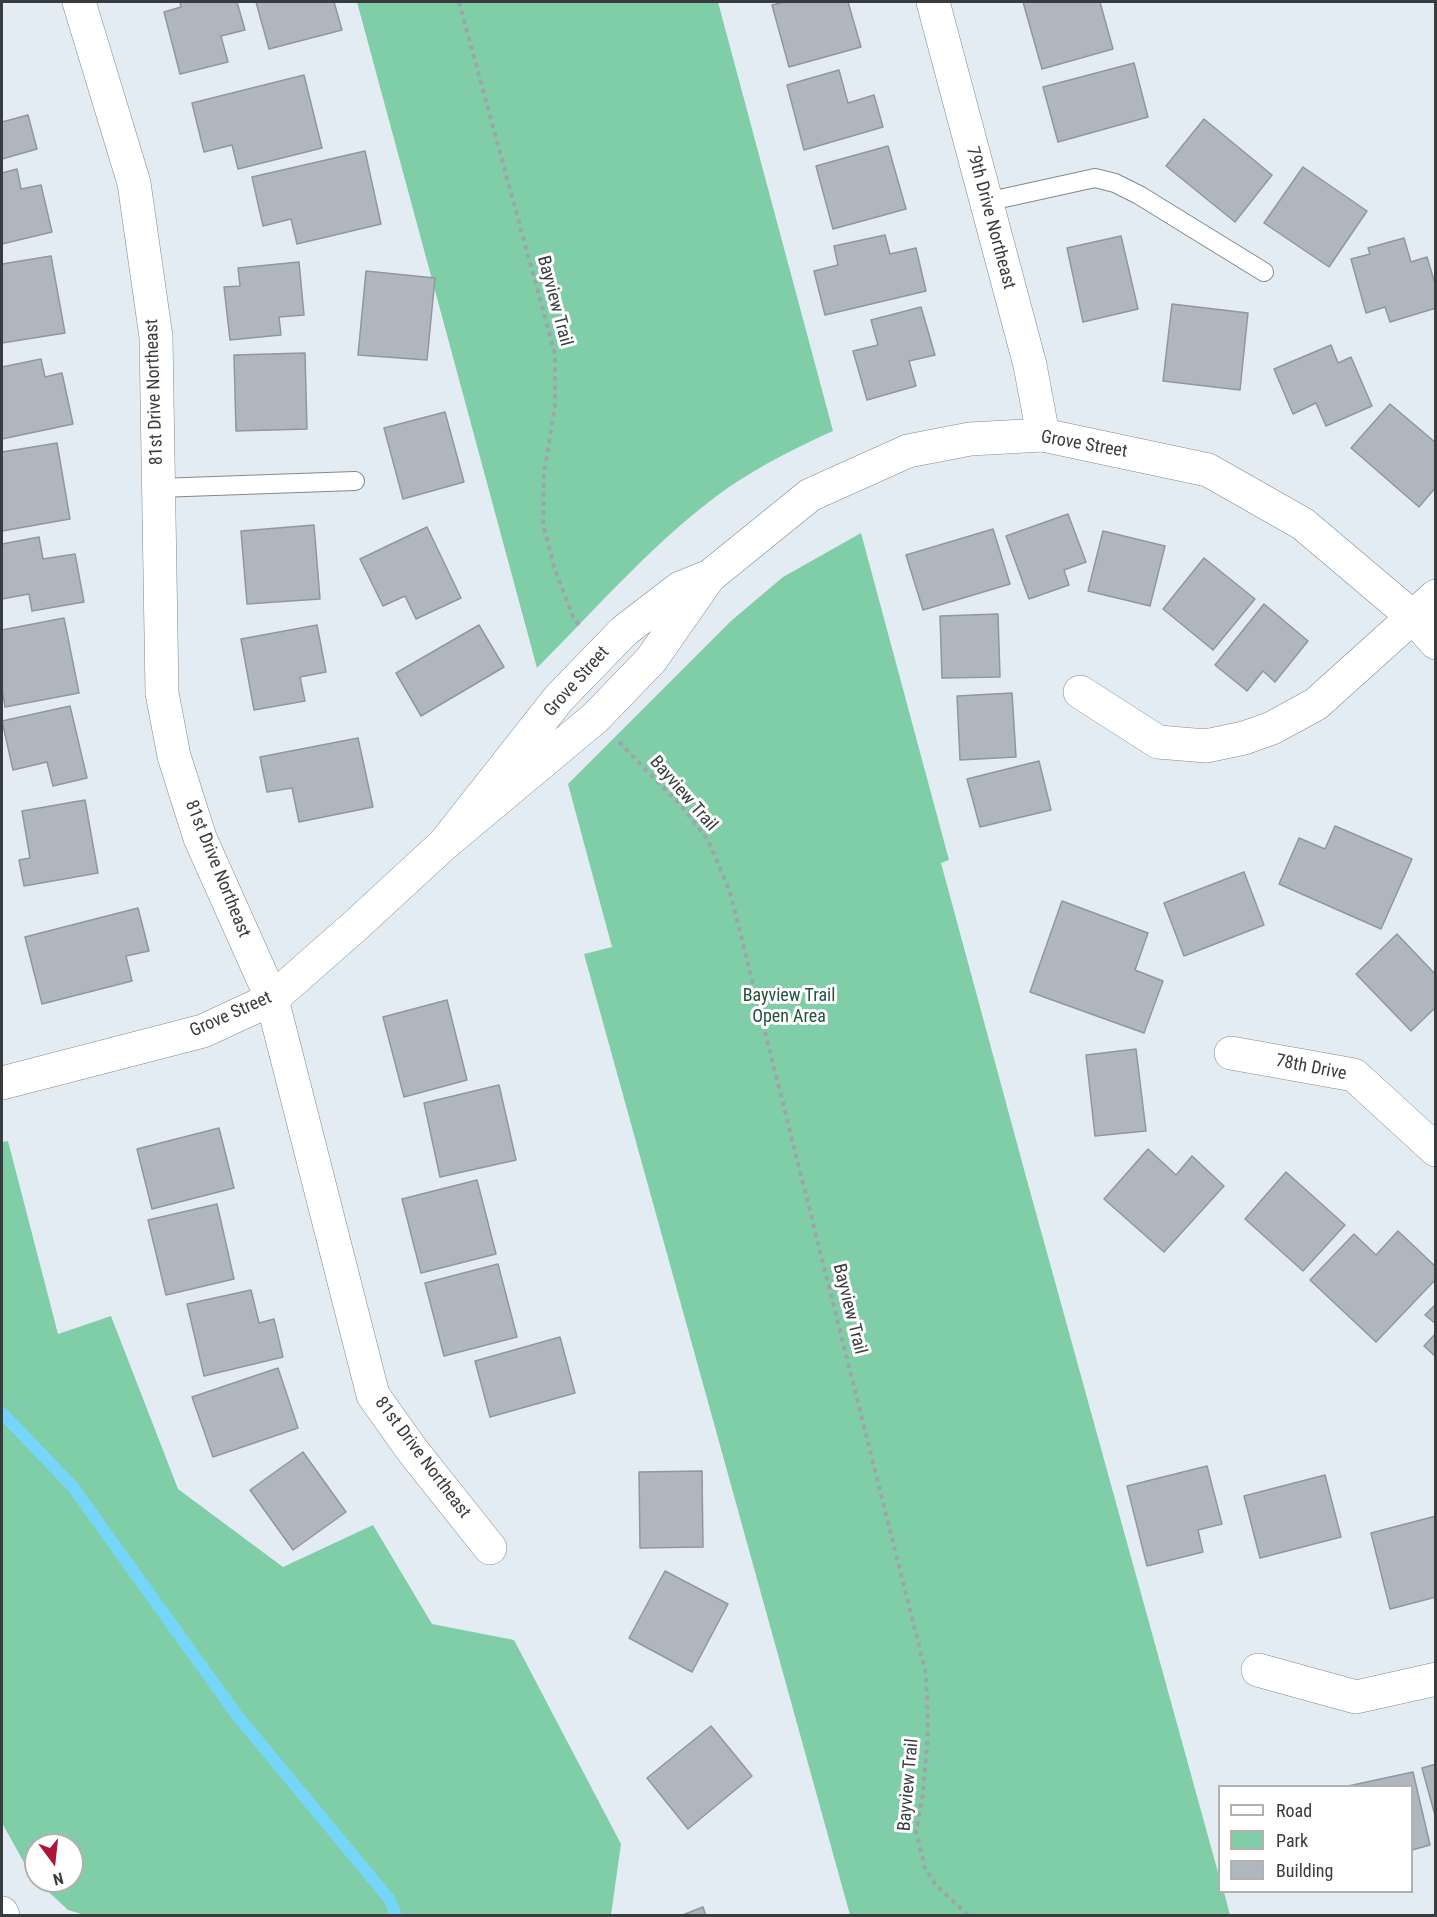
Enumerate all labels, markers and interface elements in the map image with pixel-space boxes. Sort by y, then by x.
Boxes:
street label: 79th Drive Northeast [961,144,1019,292]
street label: Bayview Trail [532,253,576,349]
street label: 81st Drive Northeast [142,319,168,465]
street label: Grove Street [1039,427,1129,463]
street label: Grove Street [540,642,614,722]
street label: Bayview Trail [644,752,722,836]
street label: 81st Drive Northeast [180,797,254,941]
park label: Bayview Trail Open Area [743,985,835,1028]
street label: Grove Street [187,987,275,1043]
street label: 78th Drive [1274,1051,1348,1085]
street label: Bayview Trail [827,1261,871,1357]
street label: 81st Drive Northeast [369,1393,475,1523]
street label: Bayview Trail [894,1738,924,1832]
legend [1218,1785,1413,1893]
text: Road [1276,1800,1312,1821]
text: Park [1276,1830,1308,1851]
north arrow [24,1833,84,1893]
text: Building [1276,1860,1333,1881]
text: N [51,1868,65,1889]

